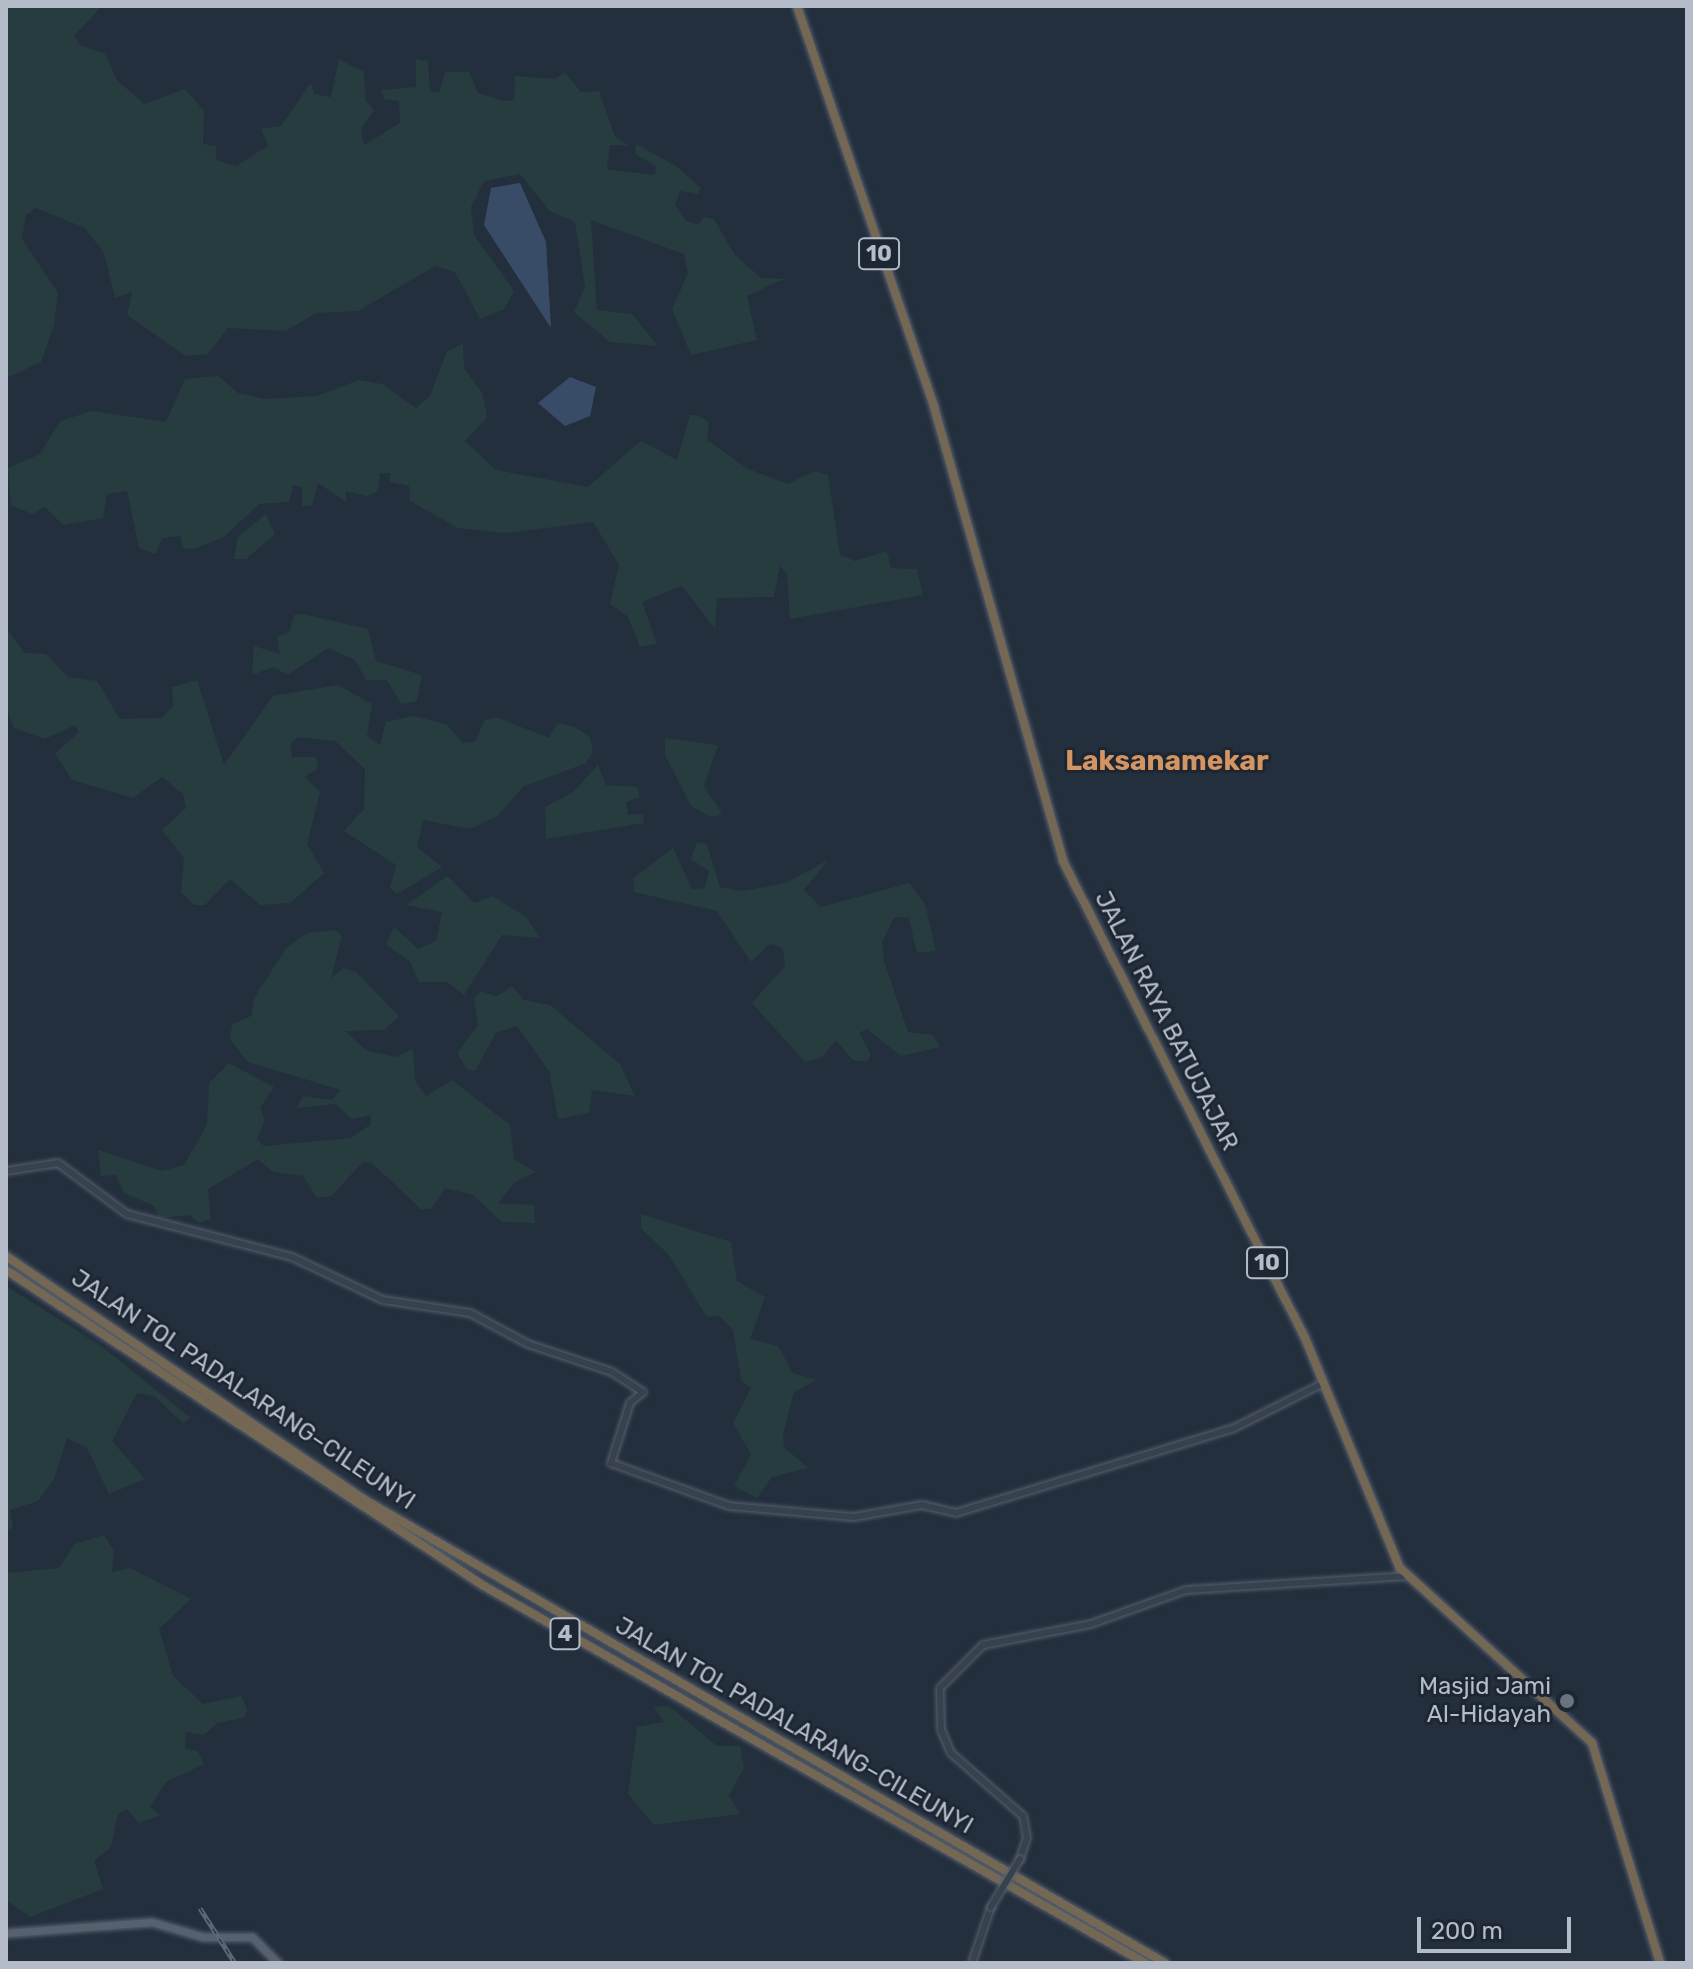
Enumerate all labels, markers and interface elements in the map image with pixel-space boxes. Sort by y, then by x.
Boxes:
road number: 10 [857,236,901,272]
district label: Laksanamekar [1065,744,1269,778]
street label: JALAN RAYA BATUJAJAR [1088,886,1244,1156]
road number: 10 [1245,1245,1289,1281]
street label: JALAN TOL PADALARANG–CILEUNYI [65,1264,421,1516]
street label: JALAN TOL PADALARANG–CILEUNYI [609,1611,979,1841]
road number: 4 [549,1616,581,1652]
place label: Masjid Jami Al-Hidayah [1419,1673,1551,1729]
marker: Masjid Jami Al-Hidayah [1558,1692,1576,1710]
scale bar [1421,1901,1575,1951]
text: 200 m [1431,1917,1503,1945]

